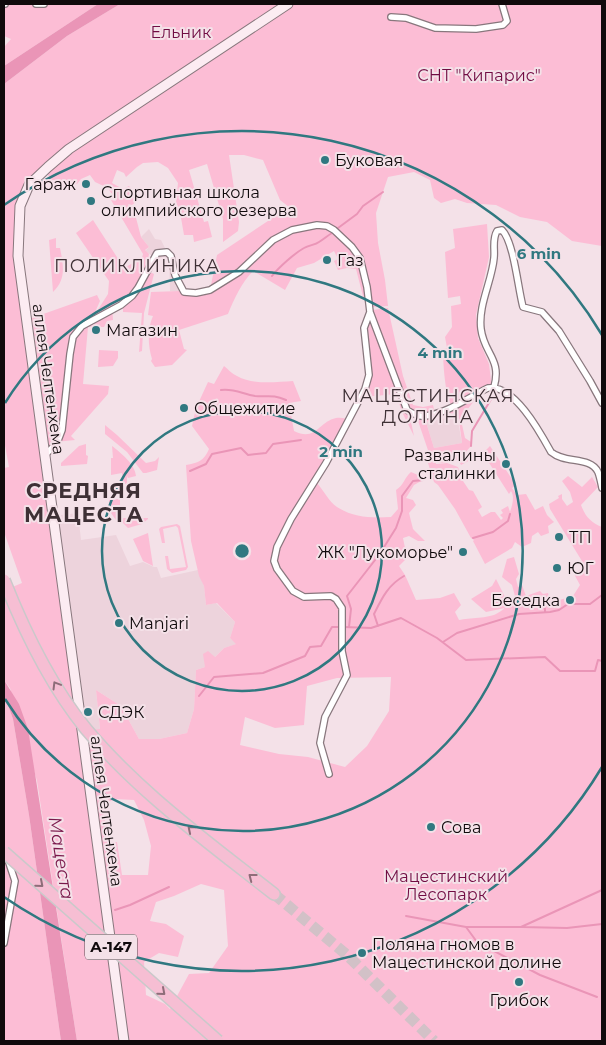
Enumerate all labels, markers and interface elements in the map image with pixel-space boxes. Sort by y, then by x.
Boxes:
park label: Ельник [151,23,212,42]
park label: СНТ "Кипарис" [417,66,541,85]
place label: Буковая [335,151,403,170]
marker: Буковая [319,154,331,166]
place label: Гараж [25,175,76,194]
marker: Гараж [80,178,92,190]
place label: Спортивная школа олимпийского резерва [101,183,297,220]
marker: Спортивная школа олимпийского резерва [85,195,97,207]
text: 6 min [517,244,561,263]
place label: Газ [337,251,364,270]
marker: Газ [321,254,333,266]
district label: ПОЛИКЛИНИКА [54,255,220,277]
street label: аллея Челтенхема [29,302,69,456]
place label: Магазин [106,321,178,340]
marker: Магазин [90,324,102,336]
text: 4 min [417,343,463,362]
district label: МАЦЕСТИНСКАЯ ДОЛИНА [341,385,515,428]
place label: Общежитие [194,399,295,418]
marker: Общежитие [178,402,190,414]
text: 2 min [319,442,363,461]
place label: Развалины сталинки [403,446,496,483]
marker: Развалины сталинки [500,458,512,470]
district label: СРЕДНЯЯ МАЦЕСТА [24,478,144,527]
place label: ТП [569,528,592,547]
marker: ТП [553,531,565,543]
centre of rings [233,542,251,560]
place label: ЖК "Лукоморье" [317,543,453,562]
marker: ЖК "Лукоморье" [457,546,469,558]
place label: ЮГ [567,559,594,578]
marker: ЮГ [551,562,563,574]
place label: Беседка [491,591,560,610]
marker: Беседка [564,594,576,606]
place label: Manjari [129,614,189,633]
marker: Manjari [113,617,125,629]
one-way arrow [53,682,63,691]
place label: СДЭК [98,703,144,722]
marker: СДЭК [82,706,94,718]
street label: аллея Челтенхема [87,734,127,888]
water label: Мацеста [44,815,78,901]
place label: Сова [441,818,481,837]
marker: Сова [425,821,437,833]
one-way arrow [187,825,196,834]
park label: Мацестинский Лесопарк [384,867,508,904]
one-way arrow [248,873,257,882]
one-way arrow [35,878,44,887]
road number: А-147 [85,934,137,960]
place label: Поляна гномов в Мацестинской долине [372,935,562,972]
marker: Поляна гномов в Мацестинской долине [356,947,368,959]
marker: Грибок [513,976,525,988]
one-way arrow [157,986,166,995]
place label: Грибок [489,991,549,1010]

